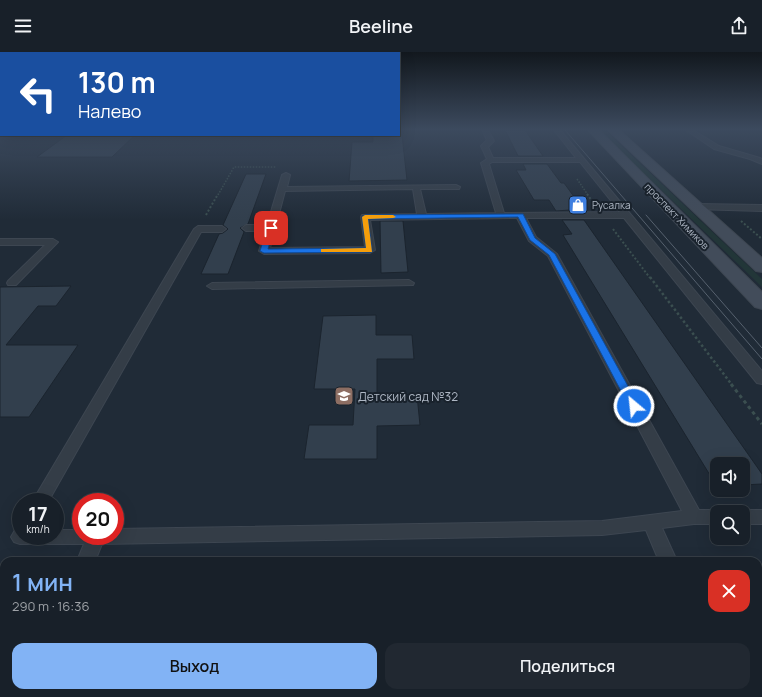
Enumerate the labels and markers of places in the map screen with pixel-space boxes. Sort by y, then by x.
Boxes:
shop icon: Русалка [567,194,589,216]
place label: Русалка [592,198,630,212]
pin [254,211,288,245]
school or university icon: Детский сад №32 [333,385,355,407]
place label: Детский сад №32 [358,388,458,405]

